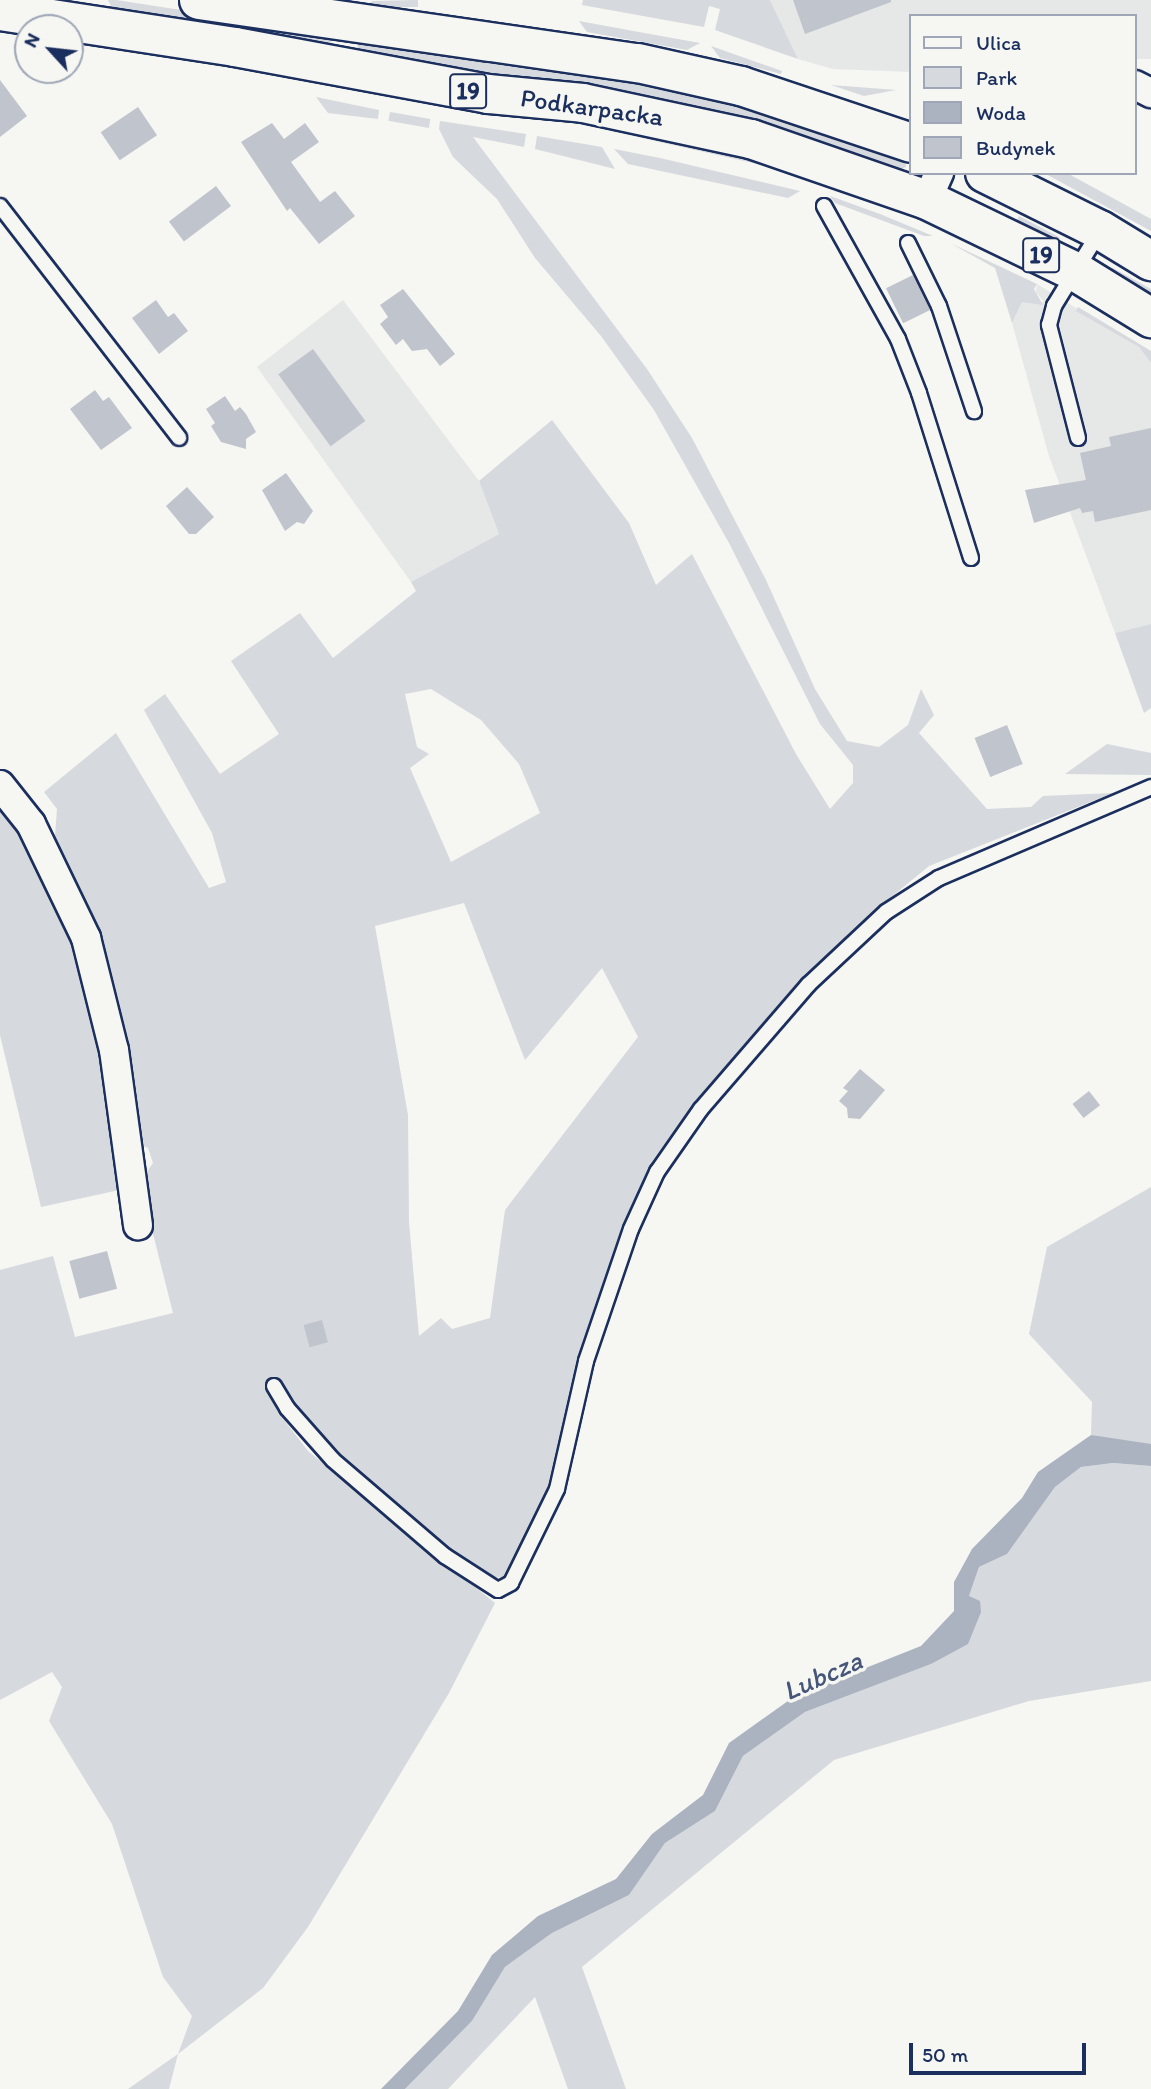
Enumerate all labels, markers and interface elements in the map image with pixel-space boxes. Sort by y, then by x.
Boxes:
north arrow [14,14,84,84]
legend [909,14,1137,175]
text: N [18,29,45,51]
text: Ulica [976,30,1021,55]
text: Park [976,65,1017,90]
road number: 19 [449,70,487,112]
street label: Podkarpacka [518,83,666,133]
text: Woda [976,100,1026,125]
text: Budynek [976,135,1055,160]
road number: 19 [1022,234,1060,276]
water label: Lubcza [777,1643,867,1707]
scale bar [913,2030,1090,2074]
text: 50 m [922,2042,968,2067]

